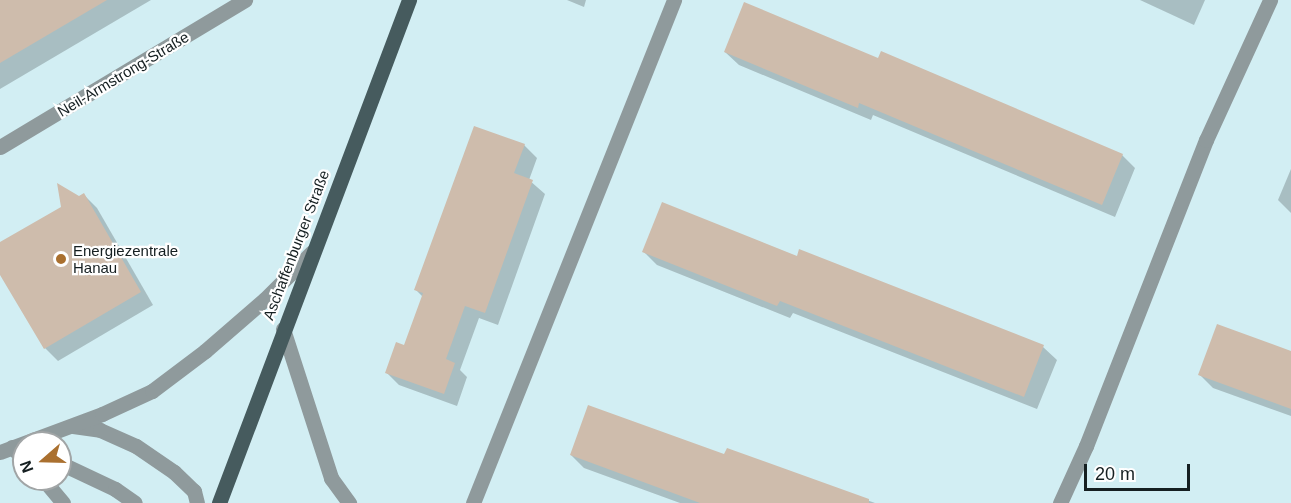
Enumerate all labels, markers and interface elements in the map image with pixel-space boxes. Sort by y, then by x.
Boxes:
street label: Neil-Armstrong-Straße [54,28,192,120]
street label: Aschaffenburger Straße [259,168,333,322]
place label: Energiezentrale Hanau [73,241,178,276]
marker: Energiezentrale Hanau [54,252,68,266]
north arrow [12,431,72,491]
scale bar [1087,452,1194,490]
text: N [17,458,36,475]
text: 20 m [1095,464,1135,484]

